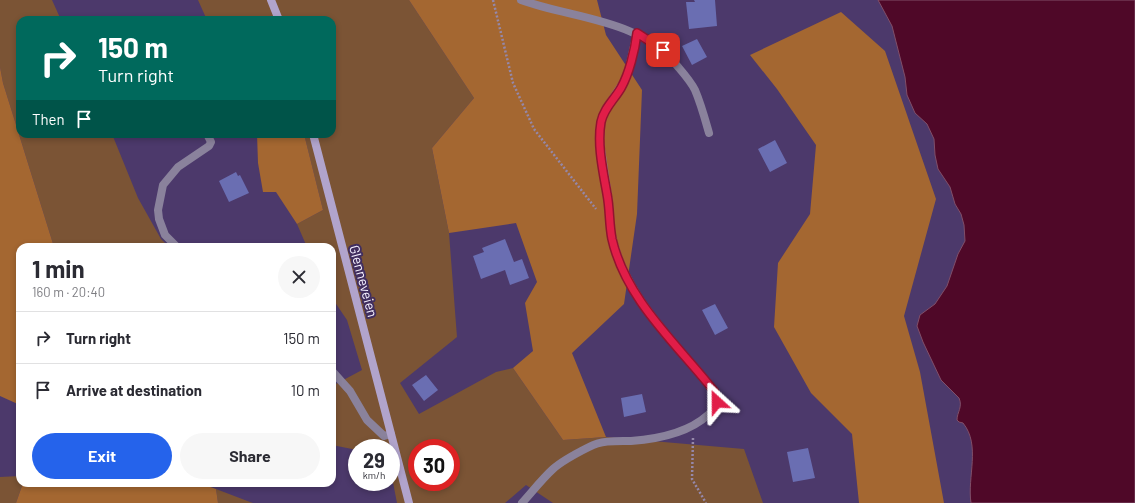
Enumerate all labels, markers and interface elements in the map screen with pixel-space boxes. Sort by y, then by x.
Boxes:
text: 150 m [98,30,168,64]
icon: right [32,32,84,84]
pin [646,33,680,67]
icon: arrive [652,39,674,61]
text: Turn right [98,64,174,86]
icon: arrive [73,108,95,130]
text: Then [32,110,65,128]
street label: Glenneveien [346,243,382,319]
text: 1 min [32,254,85,283]
button: close [278,256,320,298]
text: 160 m · 20:40 [32,284,105,300]
icon: right [32,327,54,349]
text: Turn right [66,329,131,347]
text: 150 m [283,329,320,347]
icon: arrive [32,379,54,401]
text: Arrive at destination [66,381,202,399]
text: 10 m [291,381,320,399]
position arrow [696,381,738,423]
button: Exit [32,433,172,479]
button: Share [180,433,320,479]
speed limit sign: 30 [408,439,460,491]
text: 29 [363,448,385,472]
text: km/h [363,469,385,481]

